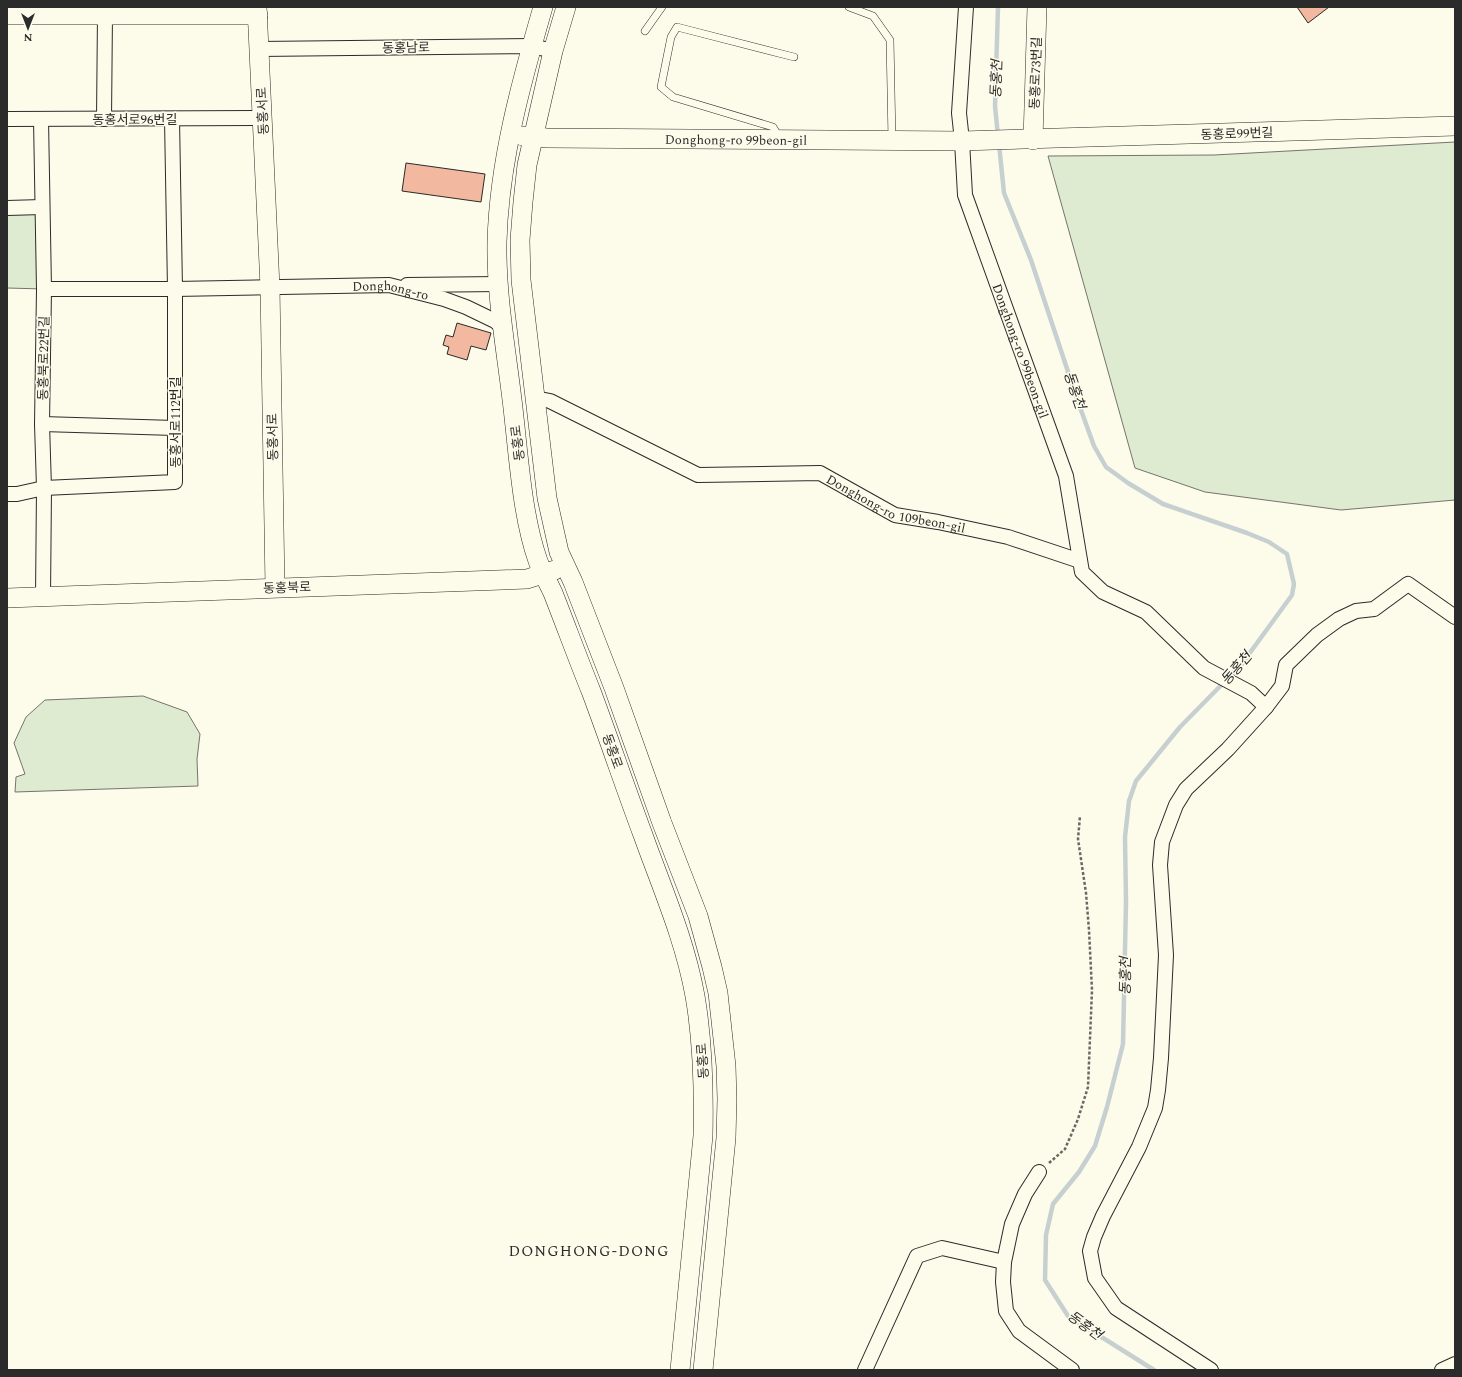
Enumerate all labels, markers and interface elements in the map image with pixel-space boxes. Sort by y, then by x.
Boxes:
north arrow [8,8,48,48]
text: N [23,29,32,46]
street label: 동홍로73번길 [1025,36,1047,110]
street label: 동홍남로 [382,38,430,58]
water label: 동홍천 [985,58,1008,99]
street label: 동홍서로 [252,86,274,135]
street label: 동홍서로96번길 [93,110,177,130]
street label: 동홍로99번길 [1200,123,1274,145]
street label: Donghong-ro 99beon-gil [665,130,807,151]
street label: Donghong-ro [352,276,431,306]
street label: Donghong-ro 99beon-gil [987,281,1054,422]
street label: 동홍북로22번길 [33,315,55,401]
water label: 동홍천 [1058,368,1091,413]
street label: 동홍서로112번길 [166,376,186,468]
street label: 동홍서로 [263,413,283,461]
street label: 동홍로 [506,424,530,462]
street label: Donghong-ro 109beon-gil [822,469,967,539]
street label: 동홍북로 [263,577,311,599]
water label: 동홍천 [1216,646,1258,690]
street label: 동홍로 [597,731,628,772]
water label: 동홍천 [1115,955,1136,996]
street label: 동홍로 [692,1042,714,1080]
district label: DONGHONG-DONG [508,1240,670,1263]
water label: 동홍천 [1063,1306,1107,1346]

